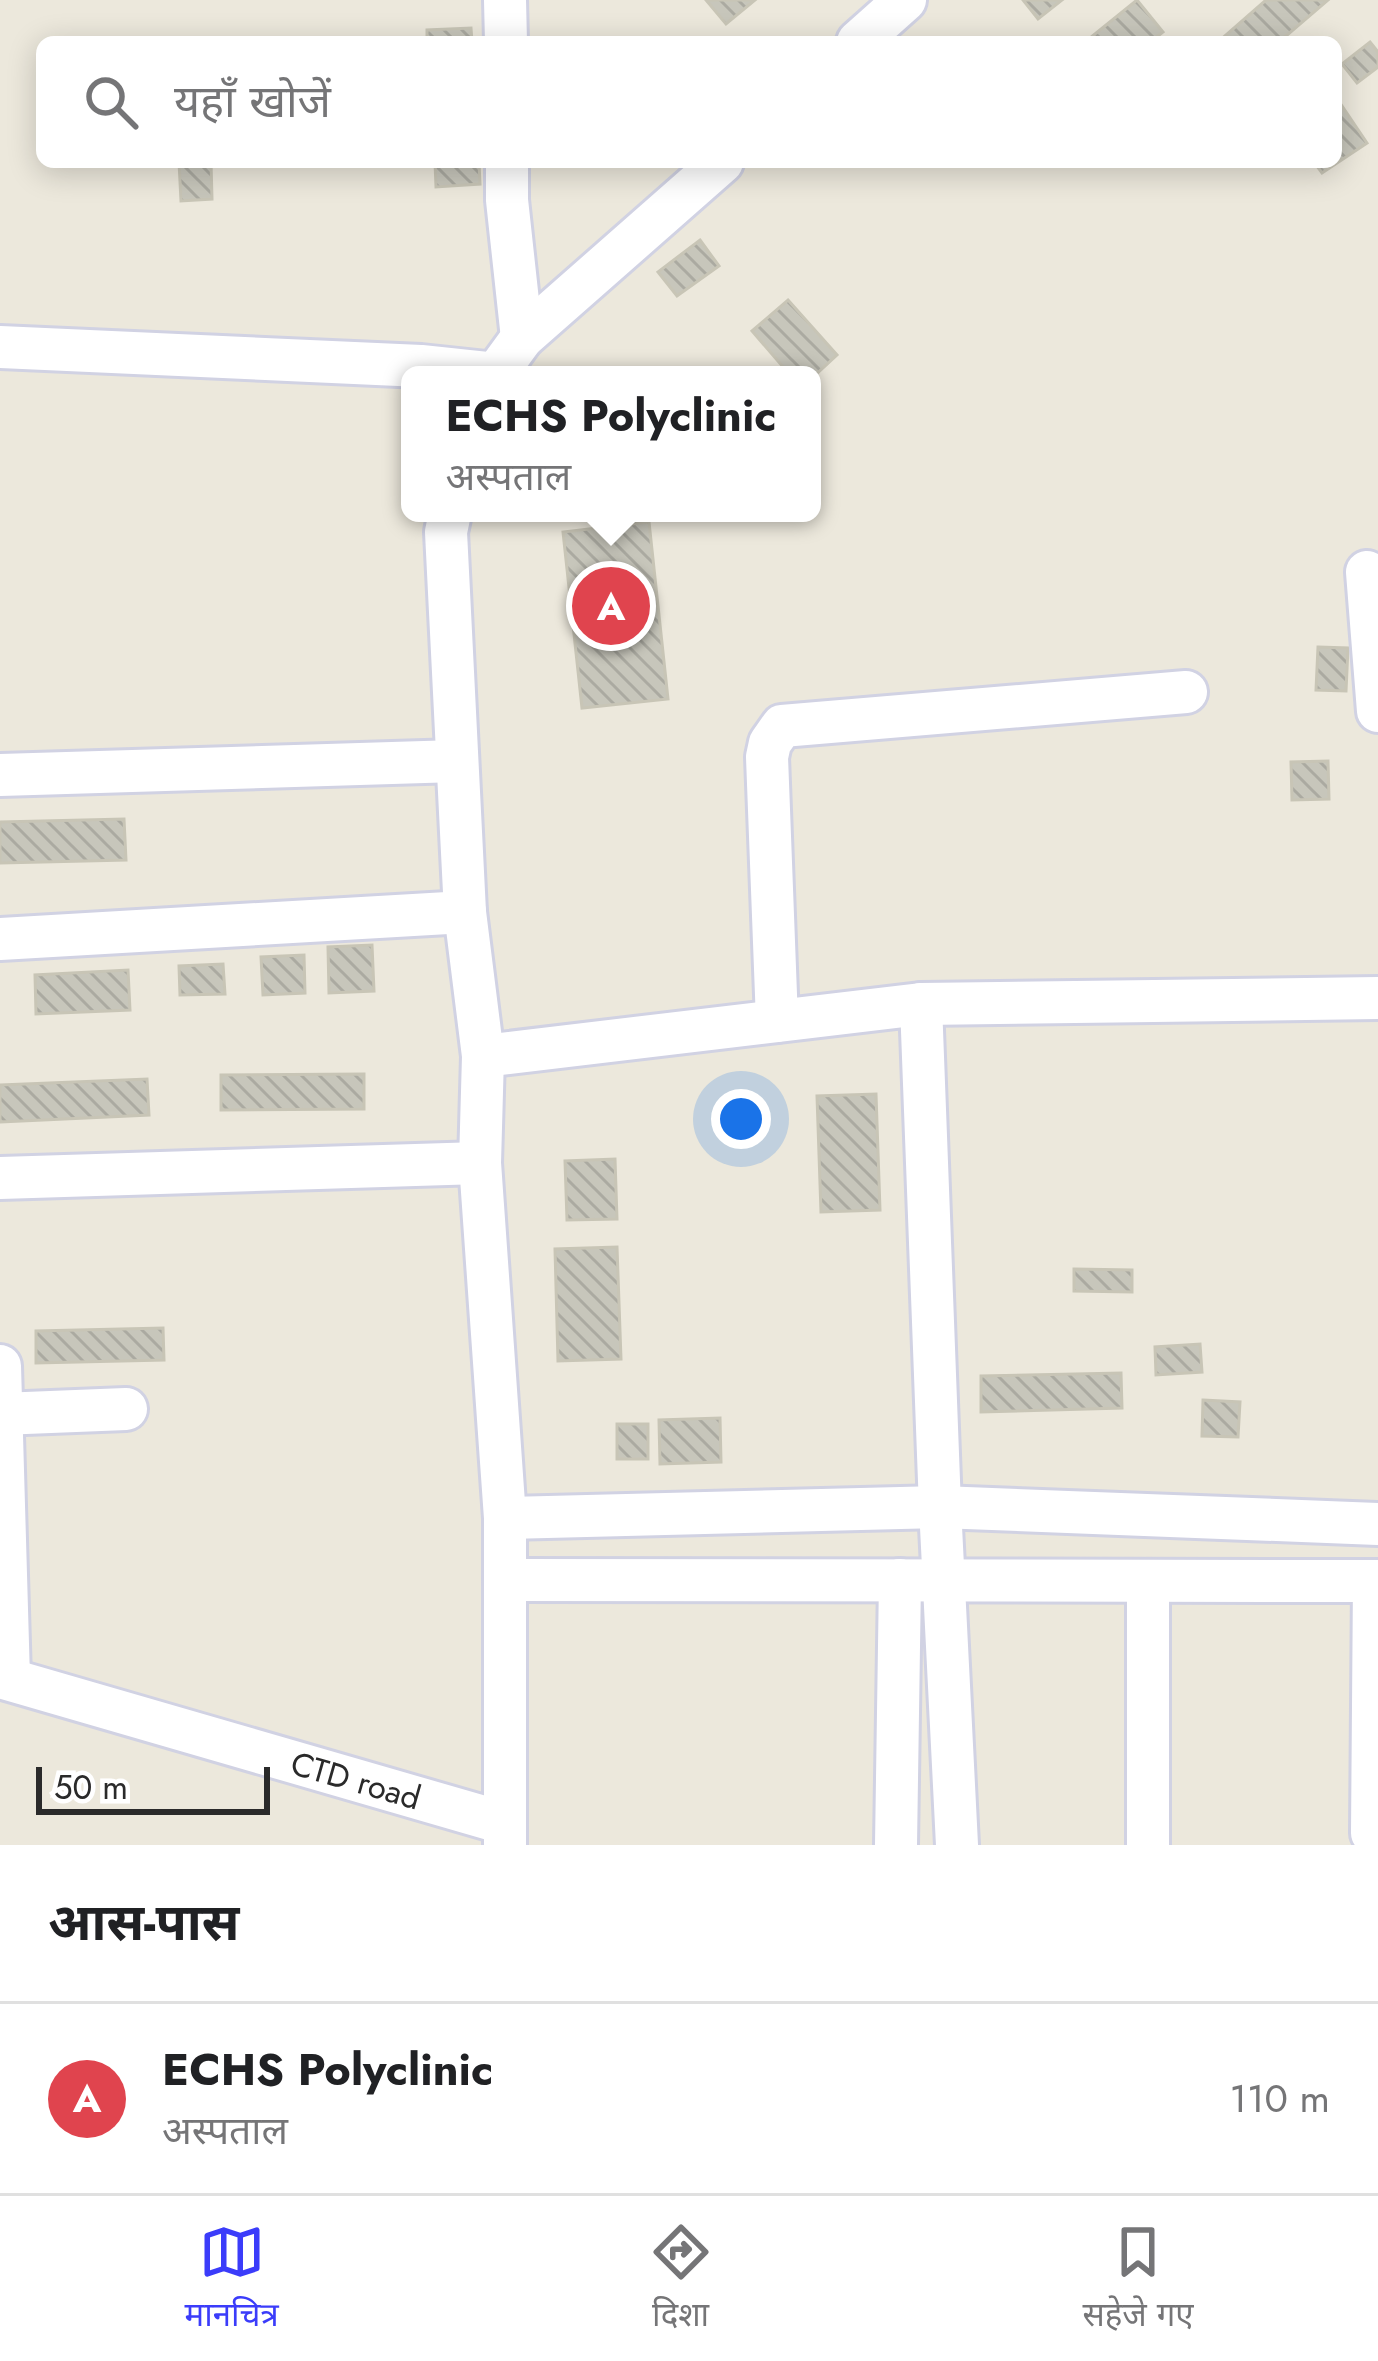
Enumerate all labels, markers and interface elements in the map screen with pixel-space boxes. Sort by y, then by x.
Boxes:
search box [36,36,1342,168]
icon: search [78,69,144,135]
text: यहाँ खोजें [174,69,331,134]
popup [401,366,821,522]
text: ECHS Polyclinic [445,383,777,448]
text: अस्पताल [445,448,571,505]
pin: A [572,561,650,651]
your location [711,1089,771,1149]
street label: CTD road [286,1740,426,1821]
scale bar [36,1761,270,1814]
text: 50 m [54,1764,128,1811]
text: आस-पास [48,1885,239,1959]
text: ECHS Polyclinic [162,2037,493,2102]
text: A [73,2070,101,2127]
text: 110 m [1229,2070,1330,2127]
text: अस्पताल [162,2102,288,2159]
tab: मानचित्र [184,2219,279,2339]
tab: दिशा [648,2219,714,2339]
tab: सहेजे गए [1083,2219,1194,2339]

